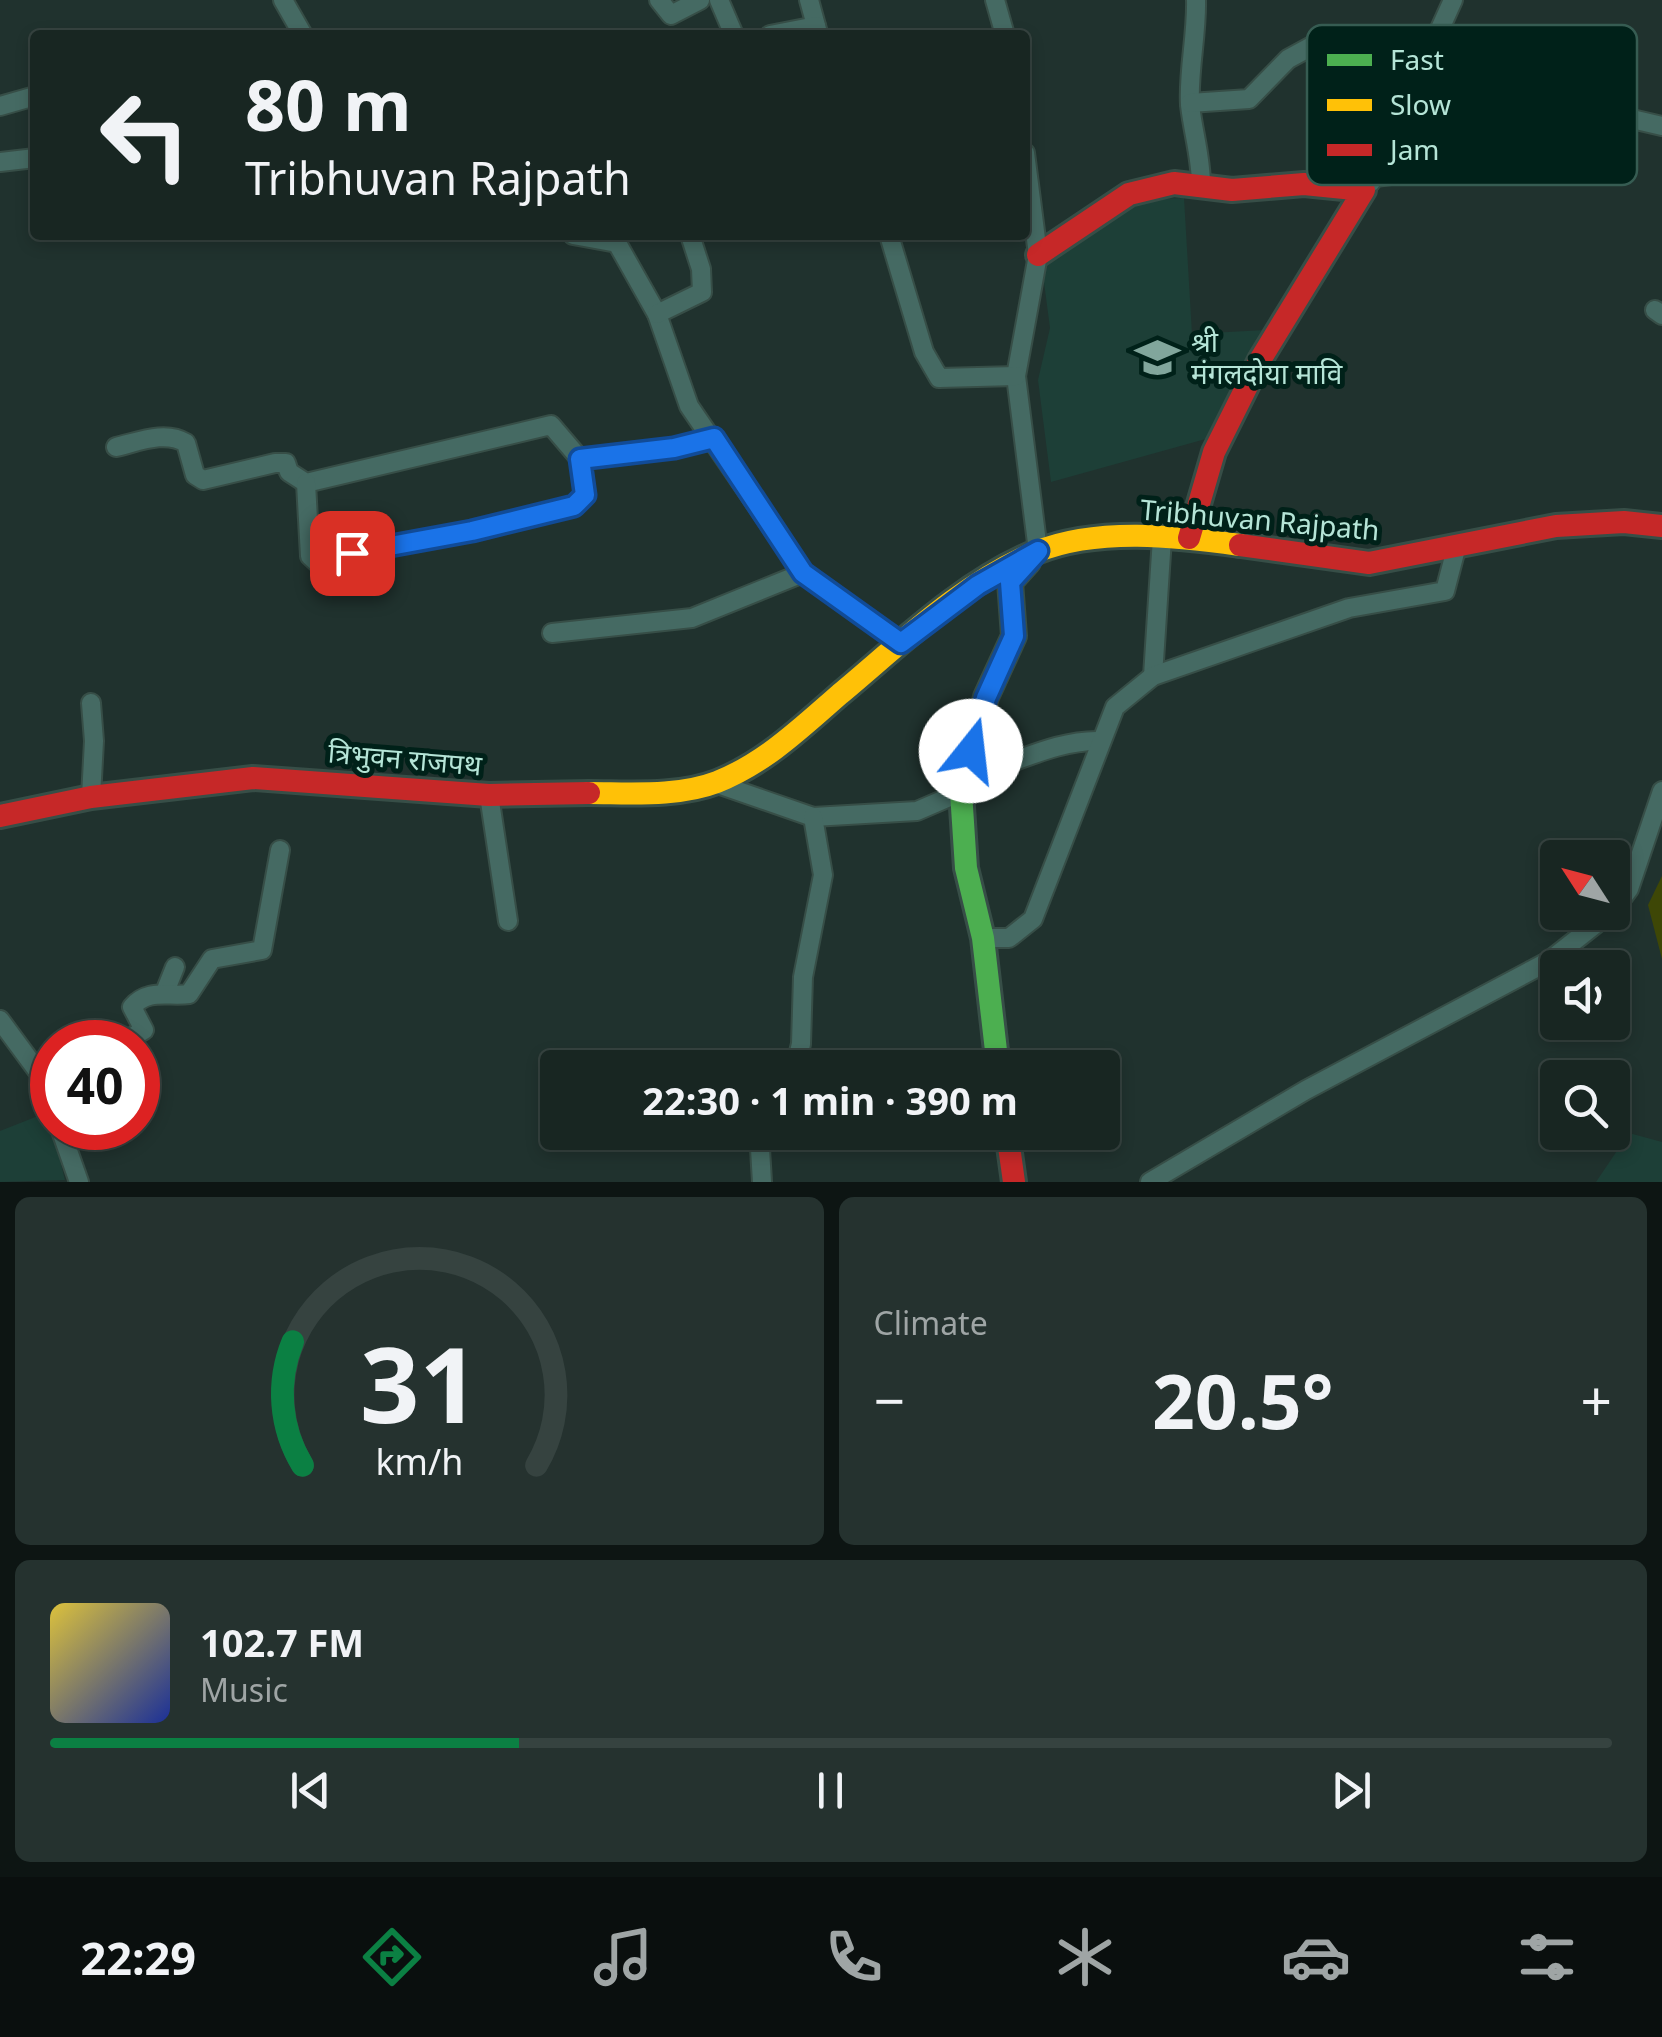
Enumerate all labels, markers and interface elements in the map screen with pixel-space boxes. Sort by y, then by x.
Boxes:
legend [1307,25,1637,185]
text: Fast [1390,40,1444,78]
text: 80 m [245,56,412,152]
icon: left [80,70,210,200]
text: Slow [1390,85,1451,123]
text: Jam [1387,130,1440,168]
text: Tribhuvan Rajpath [245,147,631,208]
place label: श्री मंगलदोया मावि [1191,322,1343,392]
school or university icon: श्री मंगलदोया मावि [1134,333,1182,381]
street label: Tribhuvan Rajpath [1139,490,1381,548]
pin [310,511,395,596]
icon: arrive [325,526,380,581]
position arrow [919,699,1023,803]
street label: त्रिभुवन राजपथ [327,732,484,784]
north arrow [1540,840,1630,930]
map controls [1540,840,1630,1150]
button: sound [1540,950,1630,1040]
speed limit sign: 40 [30,1020,160,1150]
button: search [1540,1060,1630,1150]
text: 22:30 · 1 min · 390 m [642,1074,1018,1126]
text: Climate [874,1301,988,1344]
text: 31 [360,1312,479,1453]
text: 20.5° [1152,1349,1334,1451]
text: − [874,1362,905,1437]
text: + [1581,1362,1612,1437]
text: km/h [375,1437,463,1485]
text: 102.7 FM [200,1616,364,1668]
text: Music [200,1668,288,1711]
icon: previous [283,1763,338,1818]
icon: pause [803,1763,858,1818]
icon: next [1324,1763,1379,1818]
icon: directions [357,1922,427,1992]
icon: music [588,1922,658,1992]
icon: phone [819,1922,889,1992]
icon: climate [1050,1922,1120,1992]
icon: car [1281,1922,1351,1992]
icon: filters [1512,1922,1582,1992]
text: 22:29 [80,1927,196,1988]

